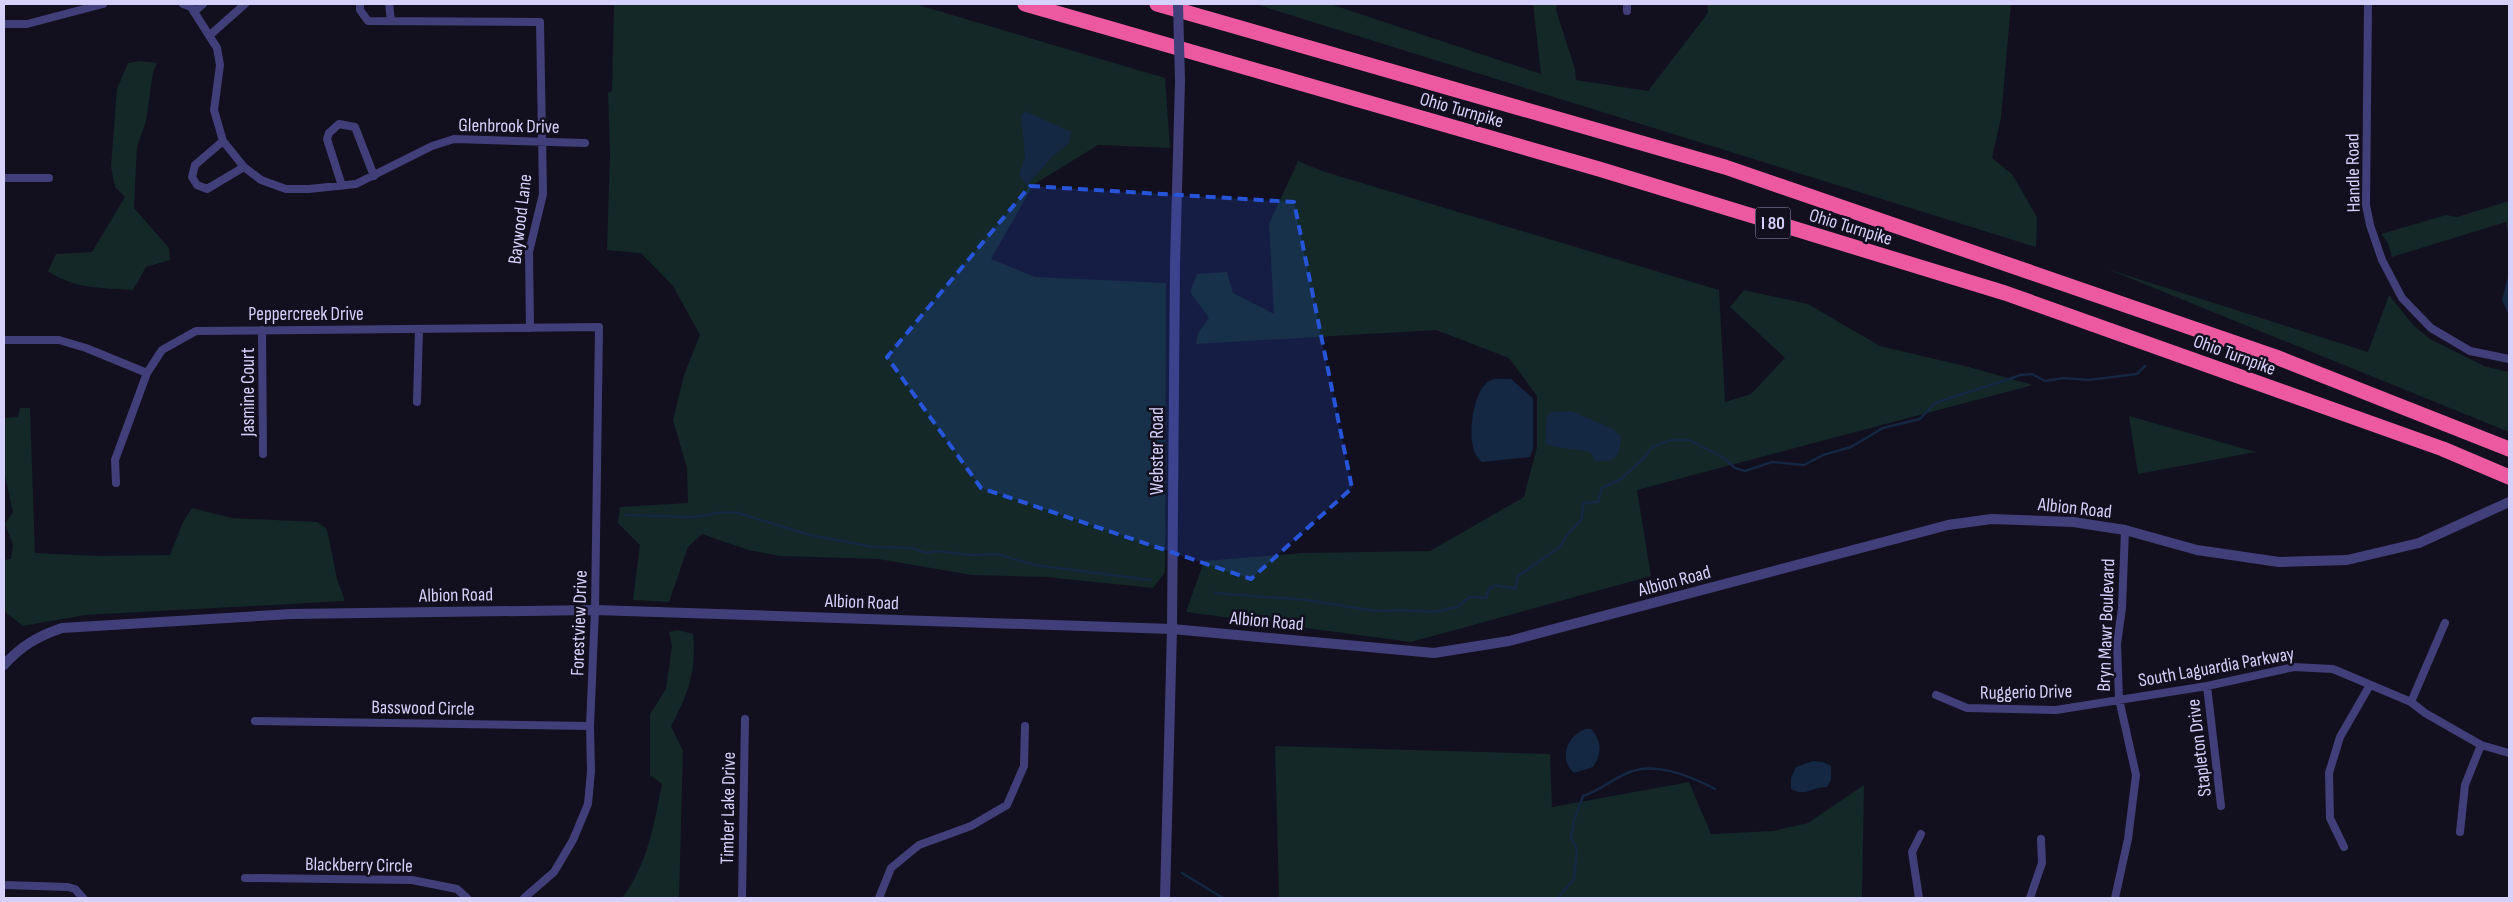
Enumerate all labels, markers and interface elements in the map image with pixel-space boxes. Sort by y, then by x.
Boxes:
street label: Ohio Turnpike [1417,88,1506,133]
street label: Glenbrook Drive [458,114,560,139]
street label: Handle Road [2341,133,2366,213]
street label: Baywood Lane [504,173,537,265]
street label: Ohio Turnpike [1806,204,1895,251]
road number: I 80 [1756,208,1790,238]
street label: Peppercreek Drive [248,303,364,326]
street label: Ohio Turnpike [2190,330,2279,381]
street label: Jasmine Court [237,347,260,437]
street label: Webster Road [1146,407,1169,495]
street label: Albion Road [2036,493,2113,524]
street label: Bryn Mawr Boulevard [2093,558,2120,692]
street label: Albion Road [1635,561,1713,602]
street label: Forestview Drive [566,570,593,676]
street label: Albion Road [418,583,493,608]
street label: Albion Road [824,590,899,615]
street label: Albion Road [1228,607,1305,636]
street label: South Laguardia Parkway [2137,642,2297,693]
street label: Ruggerio Drive [1980,680,2072,705]
street label: Basswood Circle [371,696,475,721]
street label: Stapleton Drive [2182,698,2217,798]
street label: Timber Lake Drive [716,752,741,865]
street label: Blackberry Circle [305,853,413,878]

